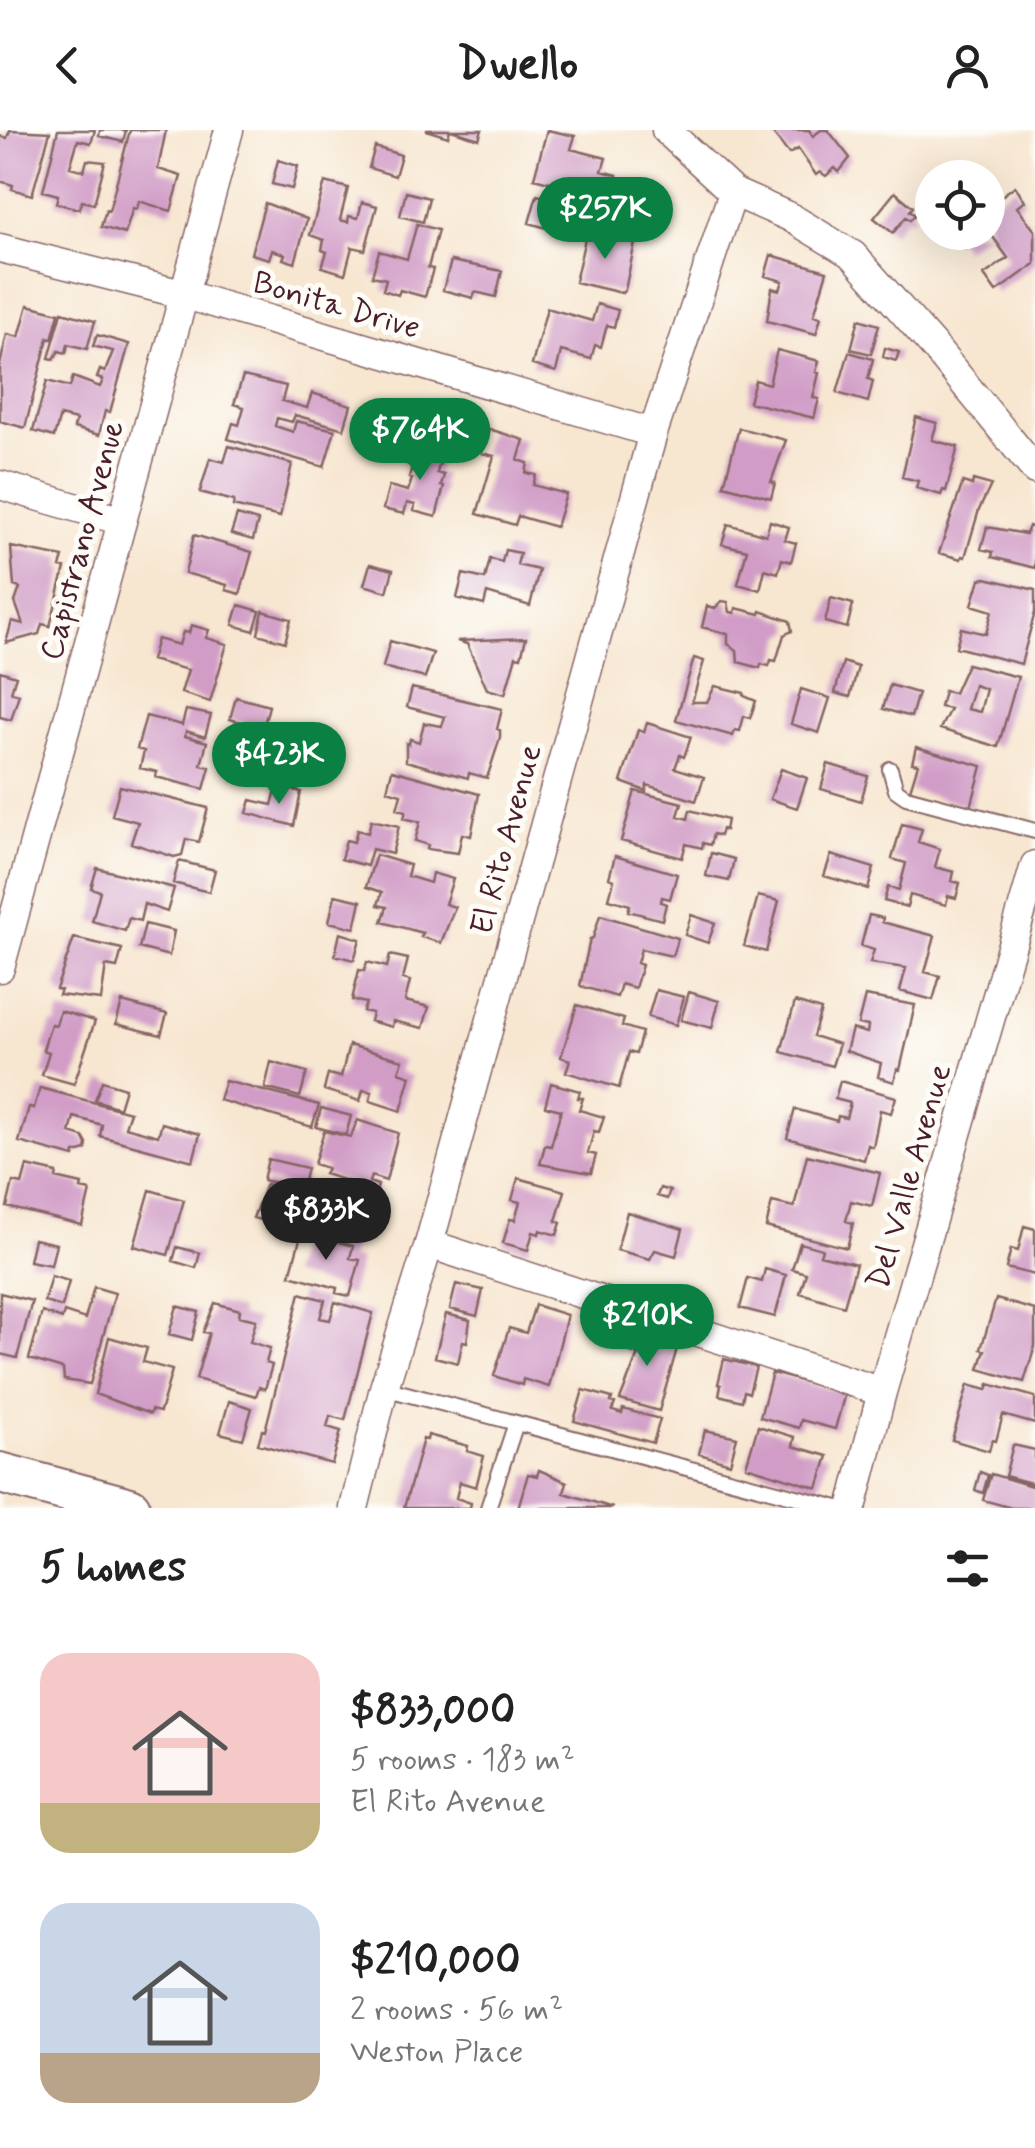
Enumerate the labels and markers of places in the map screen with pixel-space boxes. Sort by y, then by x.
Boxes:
pin: $257K [535,177,675,262]
pin: $764K [350,398,490,483]
pin: $423K [209,722,349,807]
pin: $833K [256,1178,396,1263]
pin: $210K [577,1284,717,1369]

